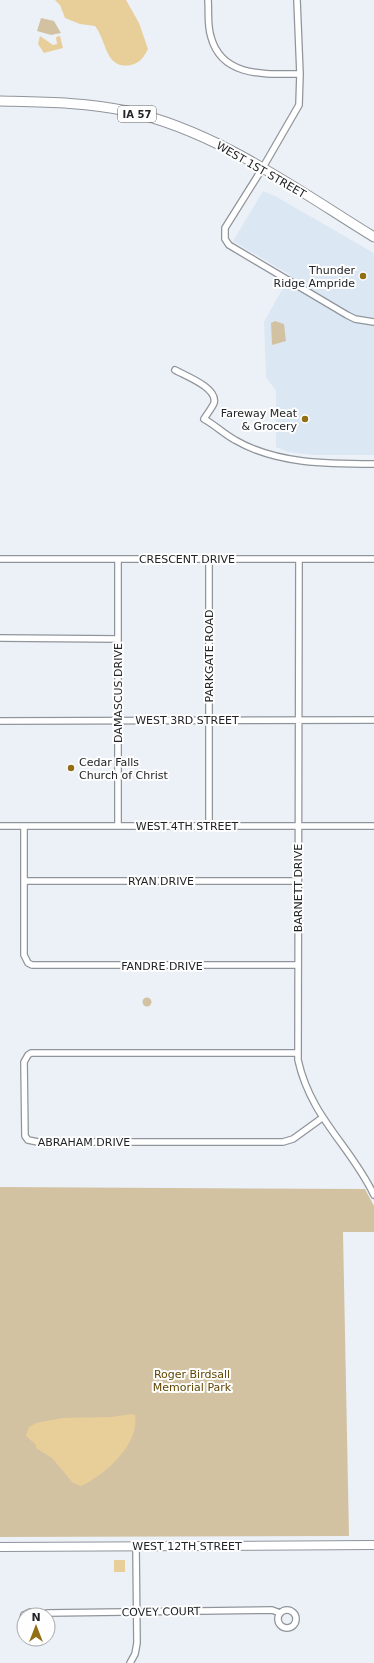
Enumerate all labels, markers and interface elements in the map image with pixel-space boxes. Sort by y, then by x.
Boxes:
road number: IA 57 [118,106,156,122]
street label: WEST 1ST STREET [214,139,308,201]
place label: Thunder Ridge Ampride [274,264,355,290]
marker: Thunder Ridge Ampride [358,271,368,281]
place label: Fareway Meat & Grocery [221,407,298,433]
marker: Fareway Meat & Grocery [300,414,310,424]
street label: CRESCENT DRIVE [139,553,235,566]
street label: PARKGATE ROAD [203,610,216,702]
street label: DAMASCUS DRIVE [112,643,125,743]
street label: WEST 3RD STREET [135,714,239,727]
place label: Cedar Falls Church of Christ [79,756,168,782]
marker: Cedar Falls Church of Christ [66,763,76,773]
street label: WEST 4TH STREET [136,820,239,833]
street label: BARNETT DRIVE [292,844,305,932]
street label: RYAN DRIVE [128,875,194,888]
street label: FANDRE DRIVE [121,960,203,973]
street label: ABRAHAM DRIVE [38,1136,130,1149]
park label: Roger Birdsall Memorial Park [153,1368,232,1394]
street label: WEST 12TH STREET [132,1540,242,1553]
street label: COVEY COURT [121,1605,201,1619]
north arrow [16,1607,56,1647]
text: N [31,1611,41,1624]

